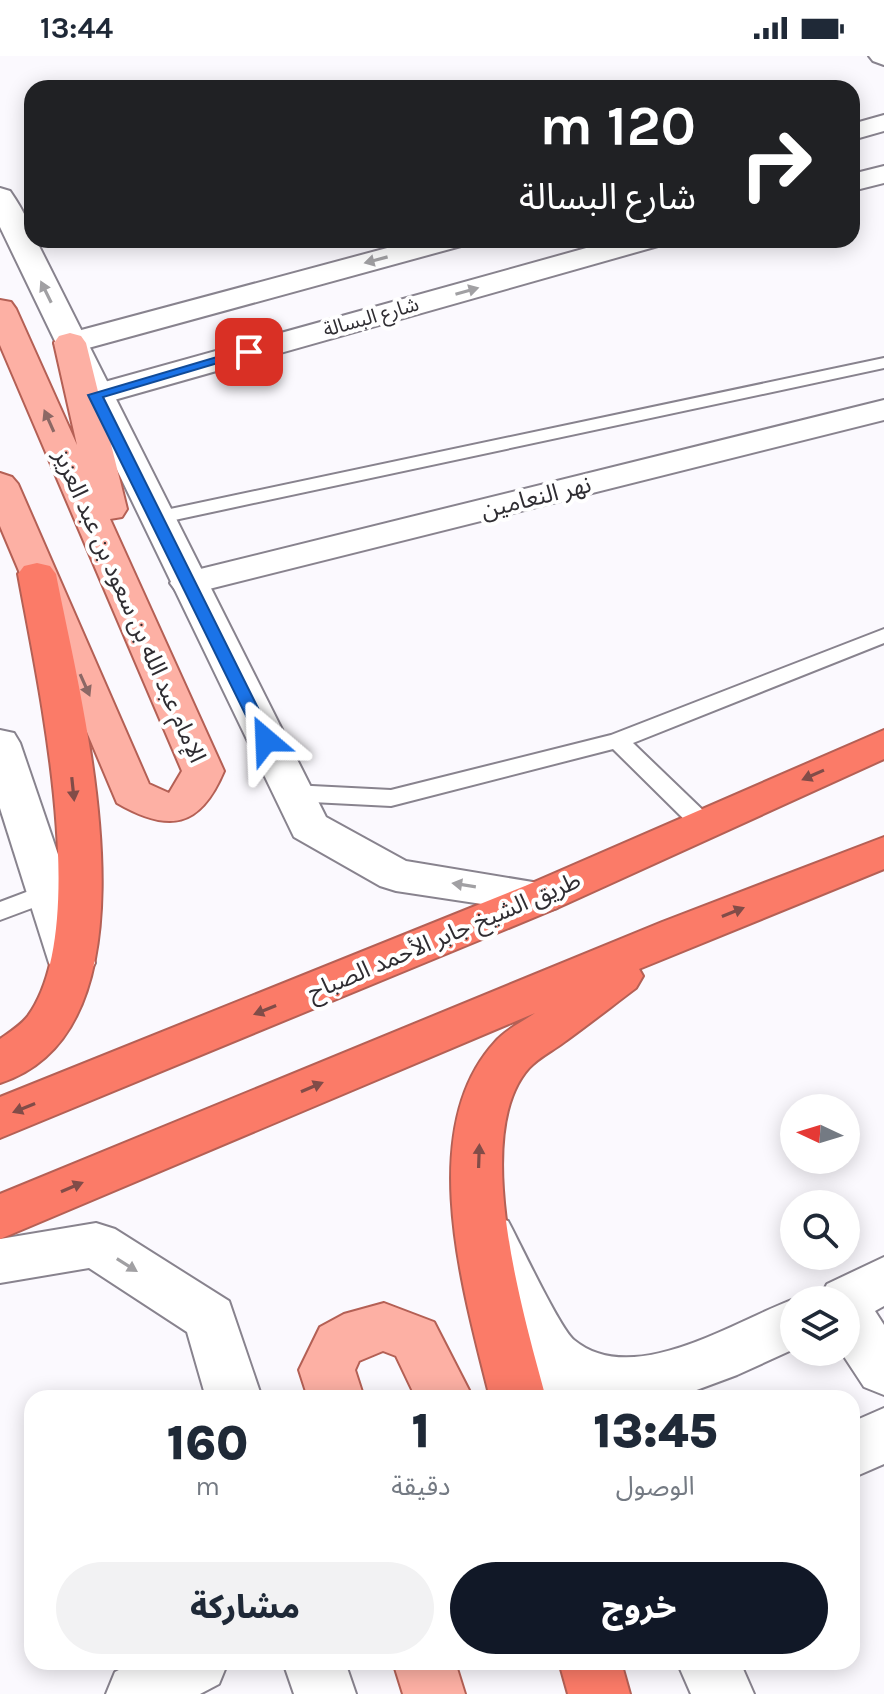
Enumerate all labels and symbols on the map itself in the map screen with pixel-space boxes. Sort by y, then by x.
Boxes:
one-way arrow [364,255,389,267]
one-way arrow [39,281,53,304]
one-way arrow [455,284,479,297]
street label: شارع البسالة [321,292,422,344]
pin [215,318,283,386]
one-way arrow [42,409,56,433]
street label: الإمام عبد الله بن سعود بن عبد العزيز [44,444,212,768]
street label: نهر النعامين [478,470,594,524]
one-way arrow [79,673,92,697]
position arrow [224,698,308,782]
one-way arrow [801,768,825,782]
one-way arrow [67,777,80,802]
street label: طريق الشيخ جابر الأحمد الصباح [303,866,586,1009]
one-way arrow [451,878,476,891]
one-way arrow [721,905,745,918]
one-way arrow [253,1003,277,1016]
one-way arrow [300,1080,324,1093]
north arrow [780,1094,860,1174]
one-way arrow [12,1102,36,1115]
one-way arrow [472,1143,485,1168]
one-way arrow [60,1181,84,1194]
one-way arrow [116,1257,138,1271]

